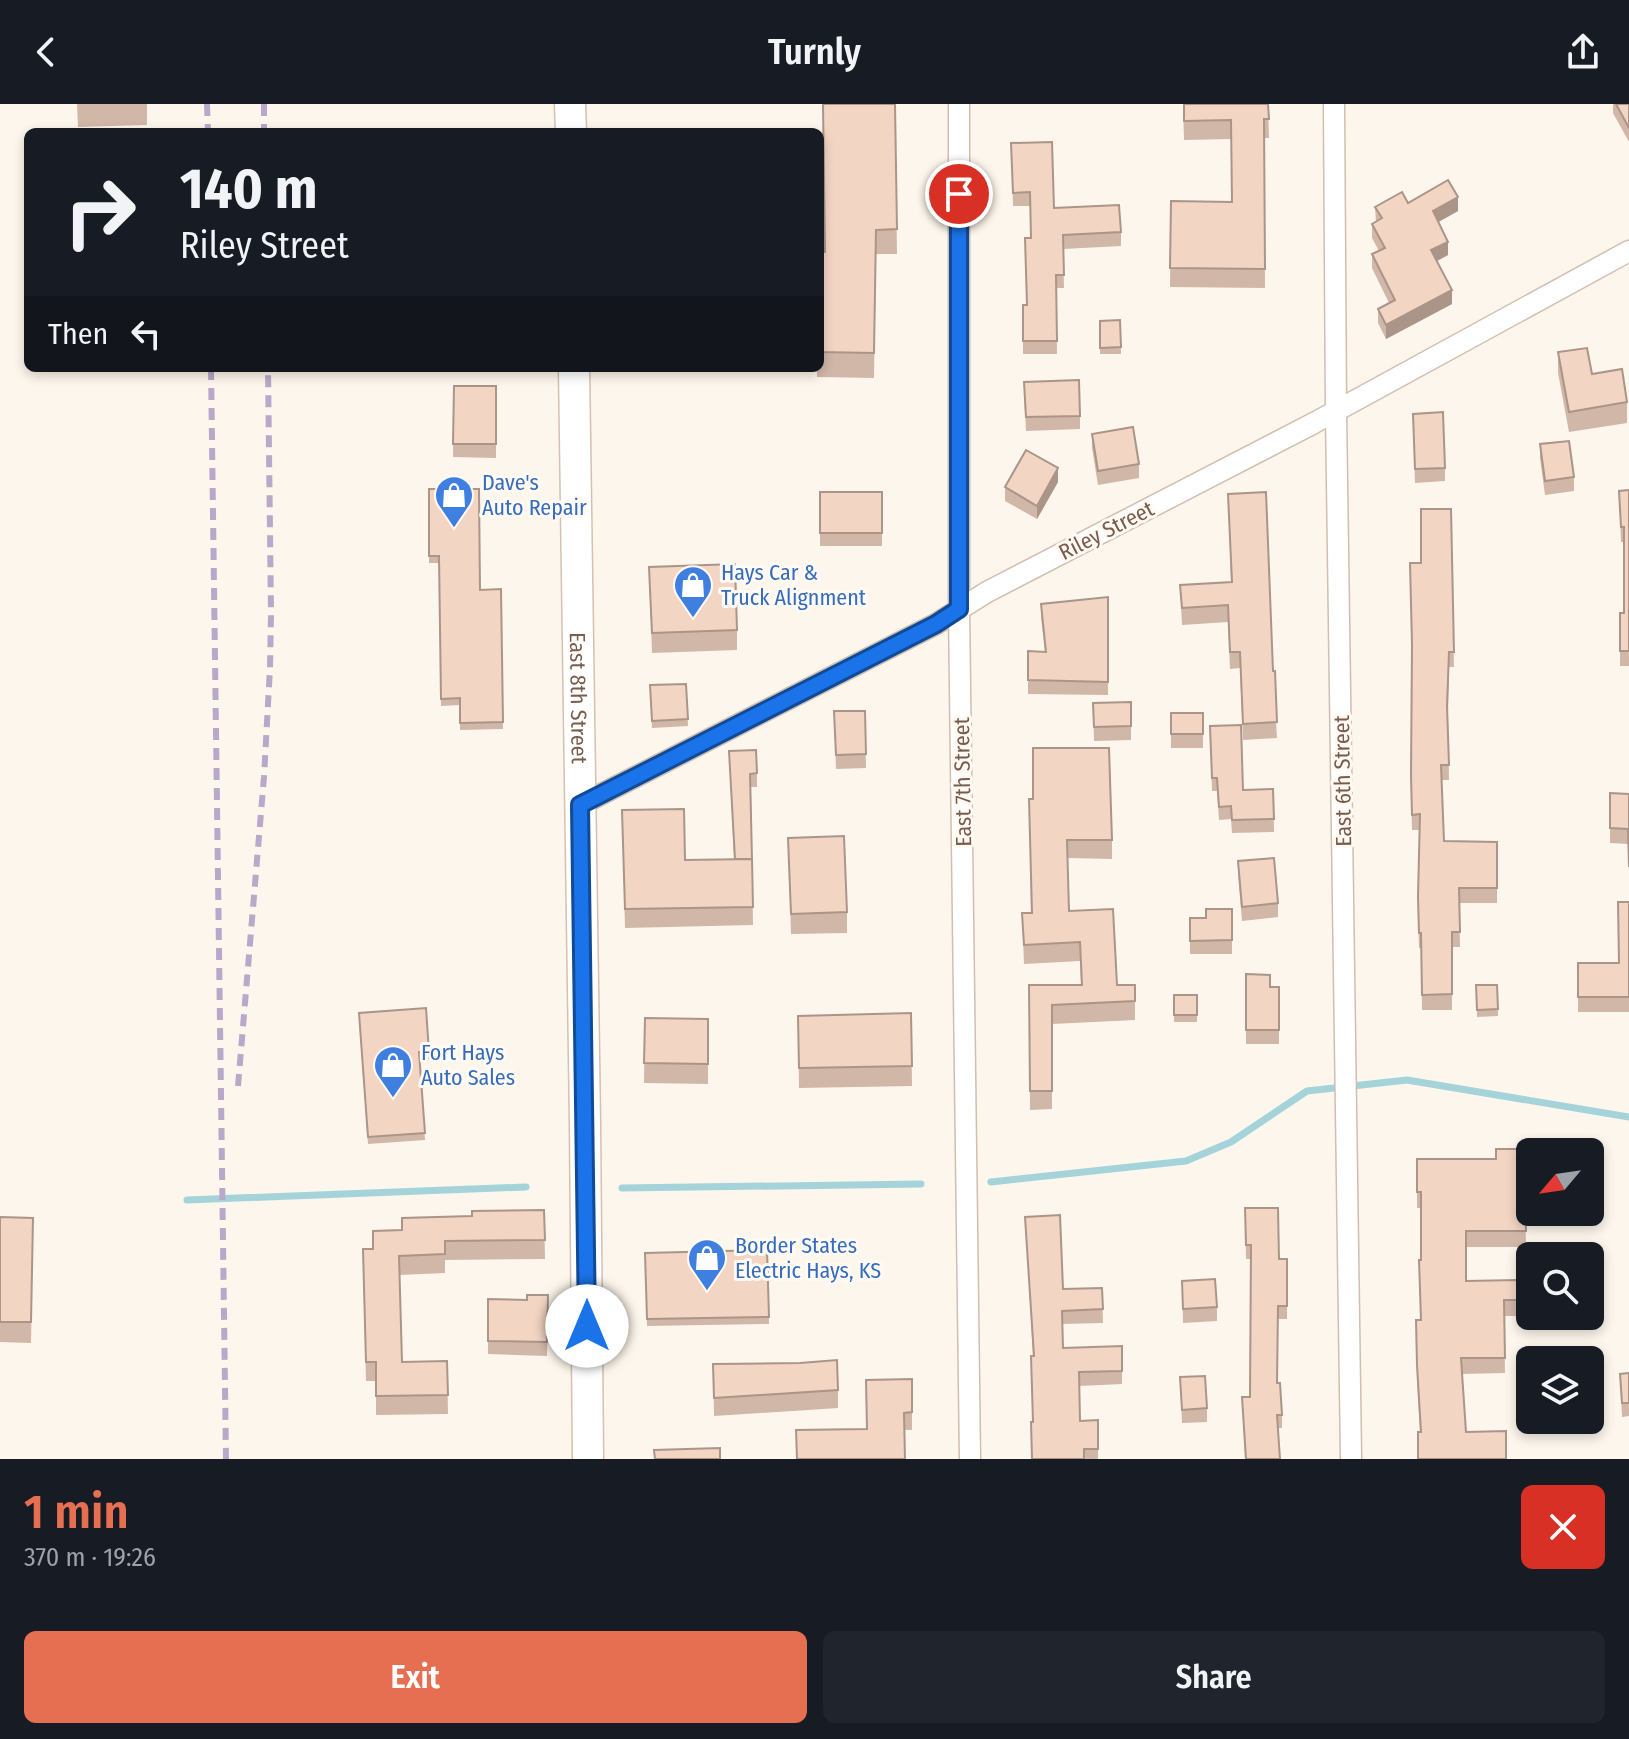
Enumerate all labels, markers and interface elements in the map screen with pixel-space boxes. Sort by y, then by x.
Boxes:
icon: back [24,30,68,74]
text: Turnly [768,30,861,74]
icon: share [1561,30,1605,74]
text: 140 m [180,156,317,223]
icon: right [48,160,152,264]
pin [925,160,993,228]
icon: arrive [937,172,981,216]
text: Riley Street [180,224,349,268]
icon: left [124,312,168,356]
text: Then [48,316,108,352]
place label: Dave's Auto Repair [482,469,587,521]
shop icon: Dave's Auto Repair [433,474,475,529]
street label: Riley Street [1054,495,1159,566]
place label: Hays Car & Truck Alignment [721,559,867,611]
shop icon: Hays Car & Truck Alignment [672,564,714,619]
street label: East 8th Street [564,632,593,765]
street label: East 6th Street [1328,714,1357,847]
street label: East 7th Street [948,716,977,847]
place label: Fort Hays Auto Sales [421,1039,515,1091]
shop icon: Fort Hays Auto Sales [372,1044,414,1099]
north arrow [1516,1138,1604,1226]
map controls [1516,1138,1604,1434]
place label: Border States Electric Hays, KS [735,1232,881,1284]
shop icon: Border States Electric Hays, KS [686,1237,728,1292]
button: search [1516,1242,1604,1330]
position arrow [545,1284,629,1368]
button: layers [1516,1346,1604,1434]
text: 1 min [24,1483,129,1541]
button: close [1521,1485,1605,1569]
text: 370 m · 19:26 [24,1542,156,1573]
button: Exit [24,1631,807,1723]
button: Share [823,1631,1605,1723]

